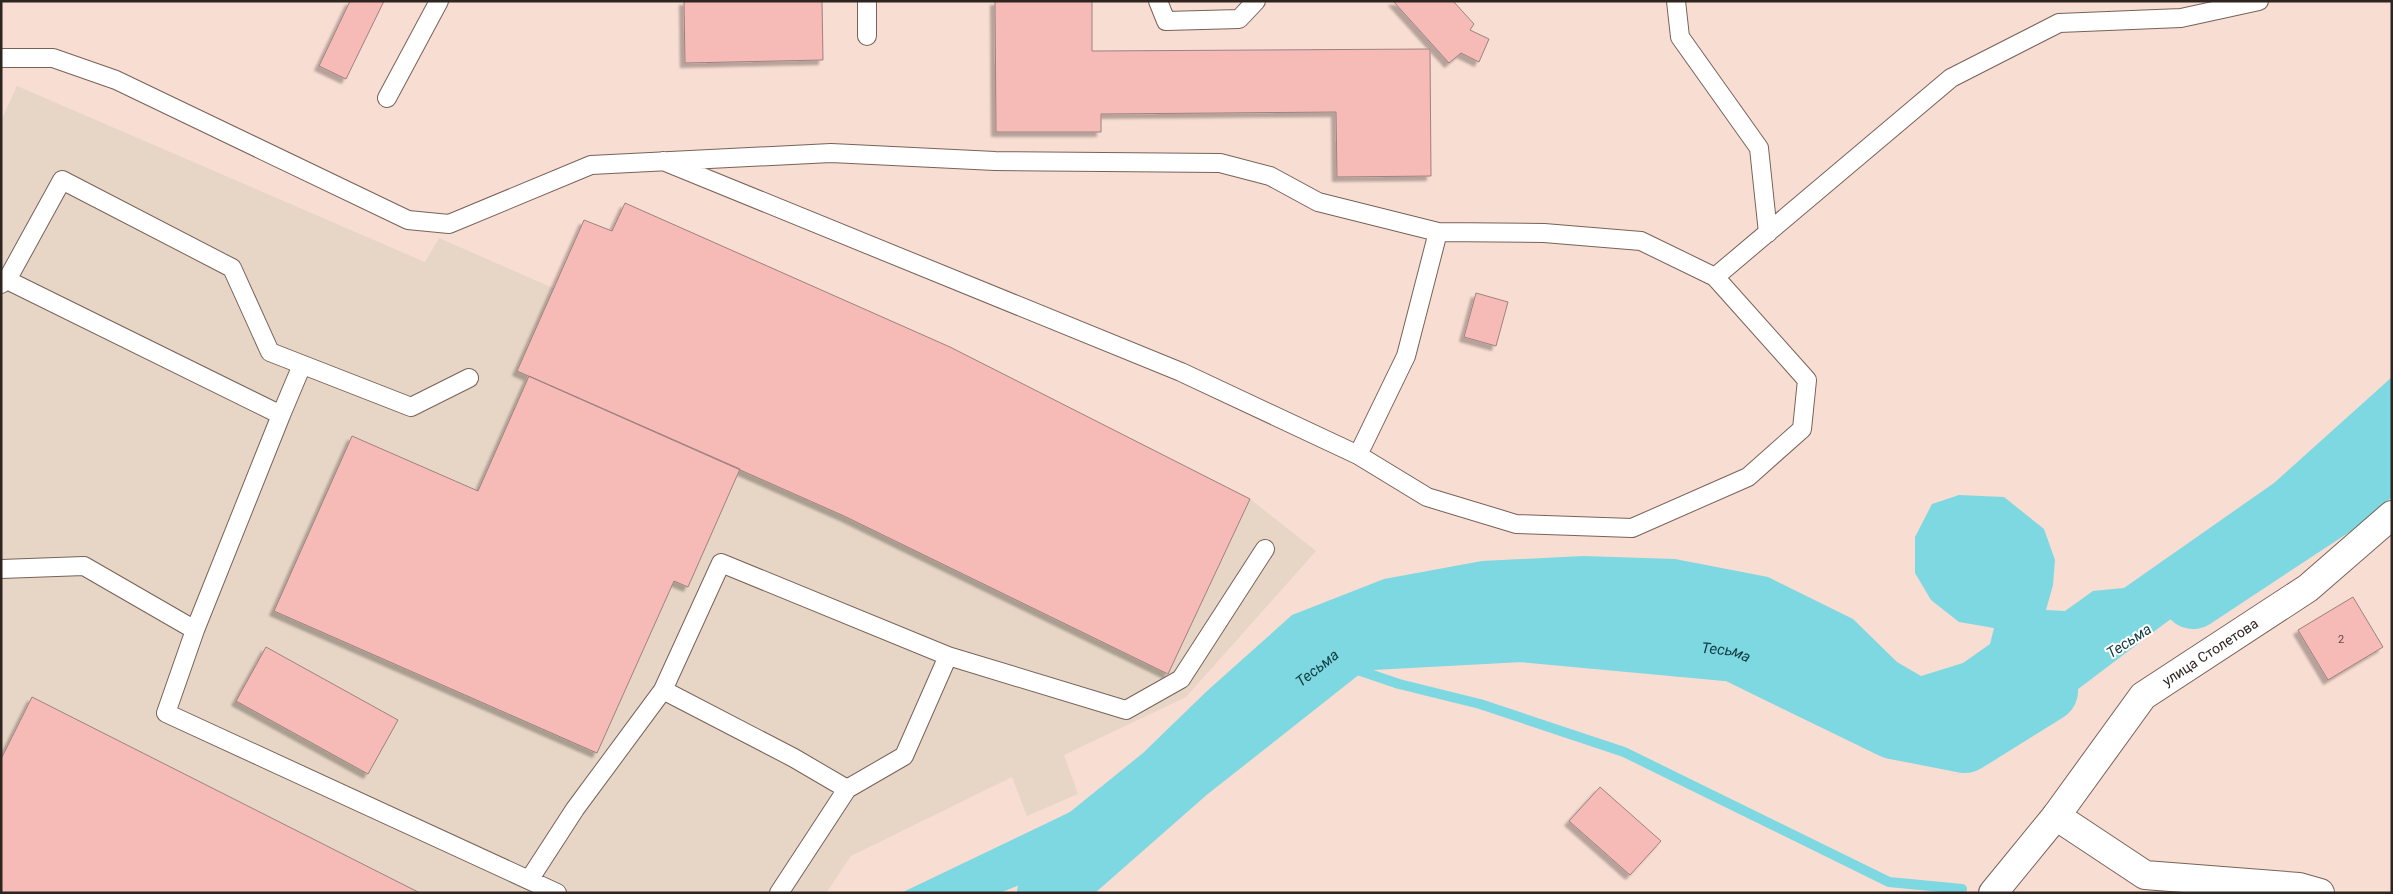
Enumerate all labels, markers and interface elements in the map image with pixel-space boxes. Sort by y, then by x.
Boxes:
street label: улица Столетова [2159,615,2261,689]
water label: Тесьма [2103,620,2155,662]
house number: 2 [2338,633,2344,646]
water label: Тесьма [1701,639,1754,666]
water label: Тесьма [1292,646,1343,691]

